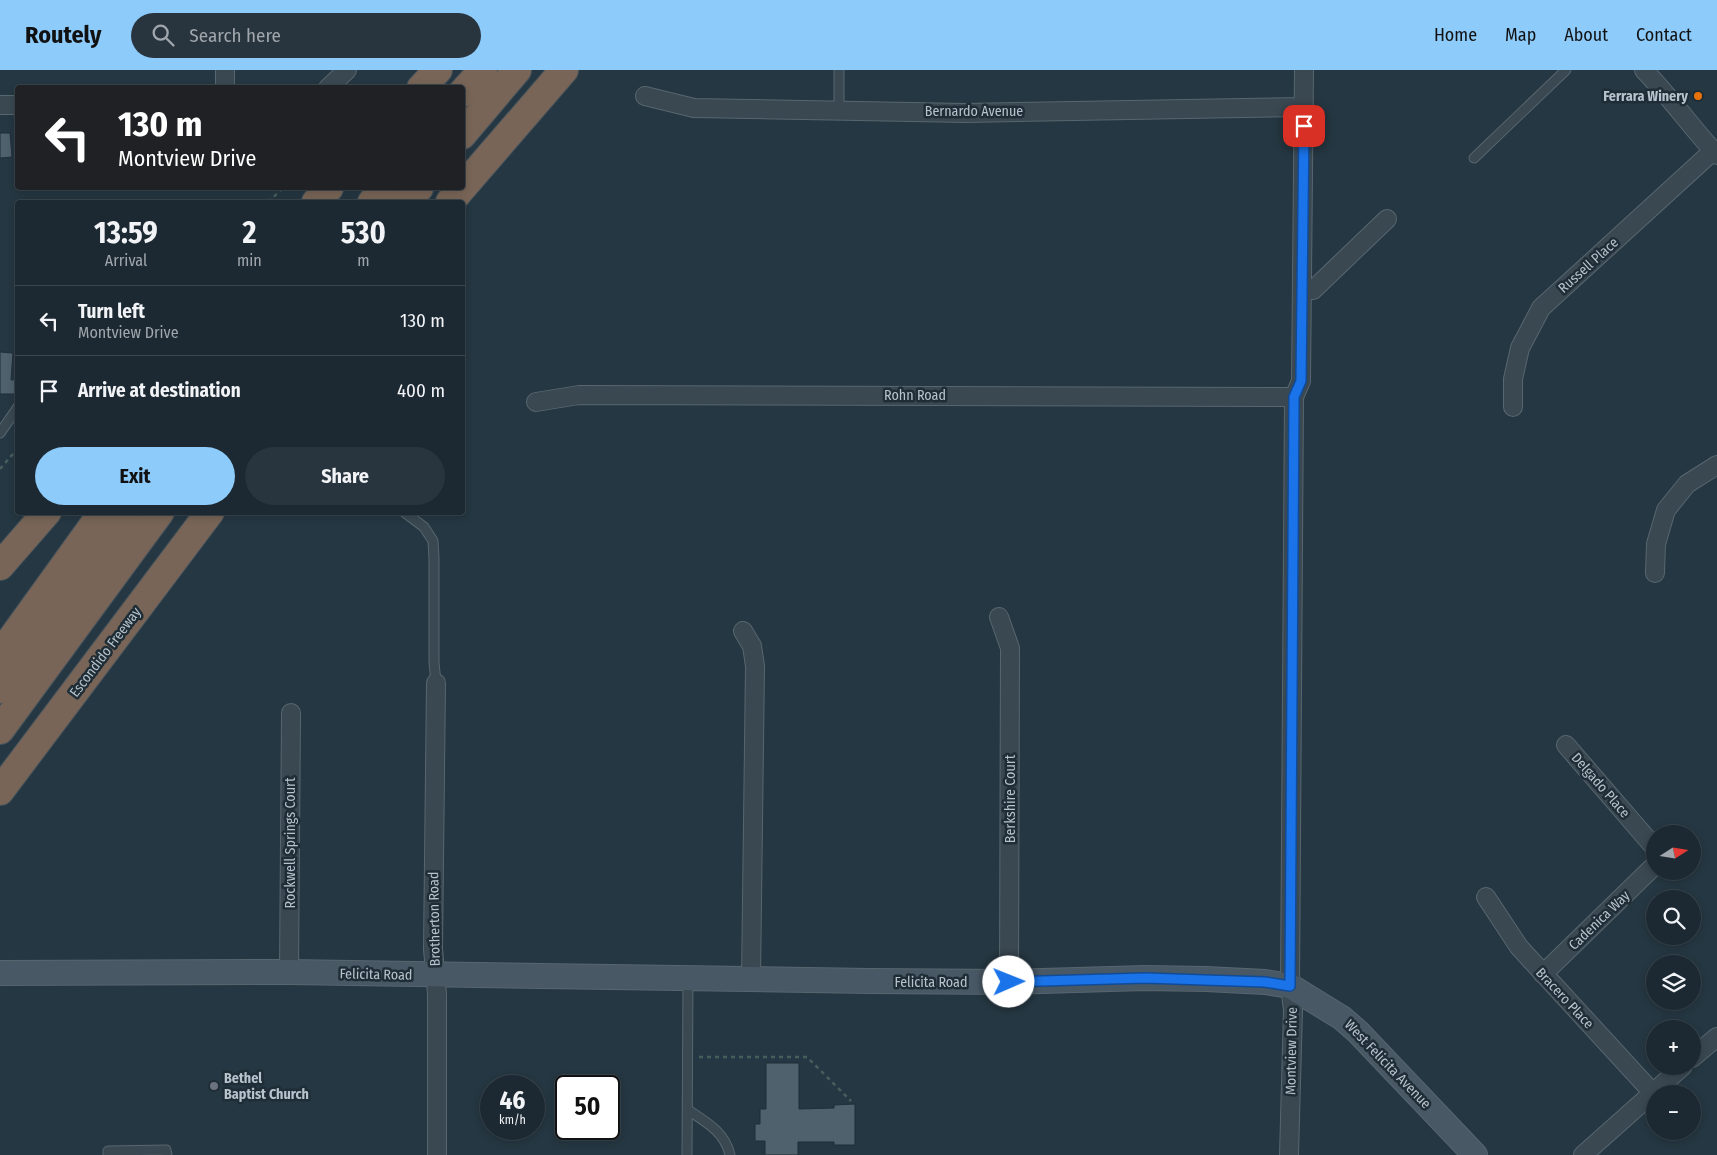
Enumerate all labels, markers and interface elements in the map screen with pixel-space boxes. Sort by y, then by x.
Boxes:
search box [131,13,481,58]
text: Routely [25,21,101,49]
icon: search [149,21,177,49]
text: Search here [189,24,281,47]
text: Home [1434,24,1477,46]
text: Map [1505,24,1536,46]
text: About [1564,24,1608,46]
text: Contact [1636,24,1692,46]
place label: Ferrara Winery [1603,88,1688,105]
marker: Ferrara Winery [1692,90,1704,102]
text: 130 m [118,103,202,145]
street label: Bernardo Avenue [925,103,1023,120]
icon: left [35,105,100,170]
pin [1283,105,1325,147]
icon: arrive [1290,112,1318,140]
text: Montview Drive [118,145,256,172]
text: 13:59 [94,215,158,251]
text: 2 [242,215,256,251]
text: 530 [341,215,386,251]
street label: Russell Place [1555,234,1622,297]
text: Arrival [105,251,147,270]
text: min [237,251,262,270]
text: m [357,251,370,270]
text: Turn left [78,300,145,323]
icon: left [35,307,63,335]
text: 130 m [400,309,445,332]
text: Montview Drive [78,323,179,342]
icon: arrive [35,377,63,405]
text: Arrive at destination [78,379,241,402]
text: 400 m [397,379,445,402]
street label: Rohn Road [884,387,946,404]
button: Exit [35,447,235,505]
button: Share [245,447,445,505]
street label: Escondido Freeway [66,603,145,701]
street label: Delgado Place [1568,749,1633,821]
street label: Berkshire Court [1002,754,1019,843]
street label: Rockwell Springs Court [282,777,299,908]
north arrow [1646,825,1701,880]
map controls [1646,825,1701,1140]
street label: Brotherton Road [425,871,444,966]
street label: Cadenica Way [1565,887,1634,954]
button: search [1646,890,1701,945]
position arrow [982,955,1034,1007]
button: layers [1646,955,1701,1010]
street label: Bracero Place [1532,964,1597,1032]
street label: Felicita Road [339,965,413,984]
street label: Felicita Road [895,974,967,991]
street label: Montview Drive [1282,1007,1301,1095]
street label: West Felicita Avenue [1341,1016,1434,1112]
button: + [1646,1020,1701,1075]
place label: Bethel Baptist Church [224,1070,309,1103]
speed limit sign: 50 [555,1075,620,1140]
marker: Bethel Baptist Church [208,1080,220,1092]
button: − [1646,1085,1701,1140]
text: 46 [500,1086,525,1116]
text: km/h [499,1113,526,1127]

